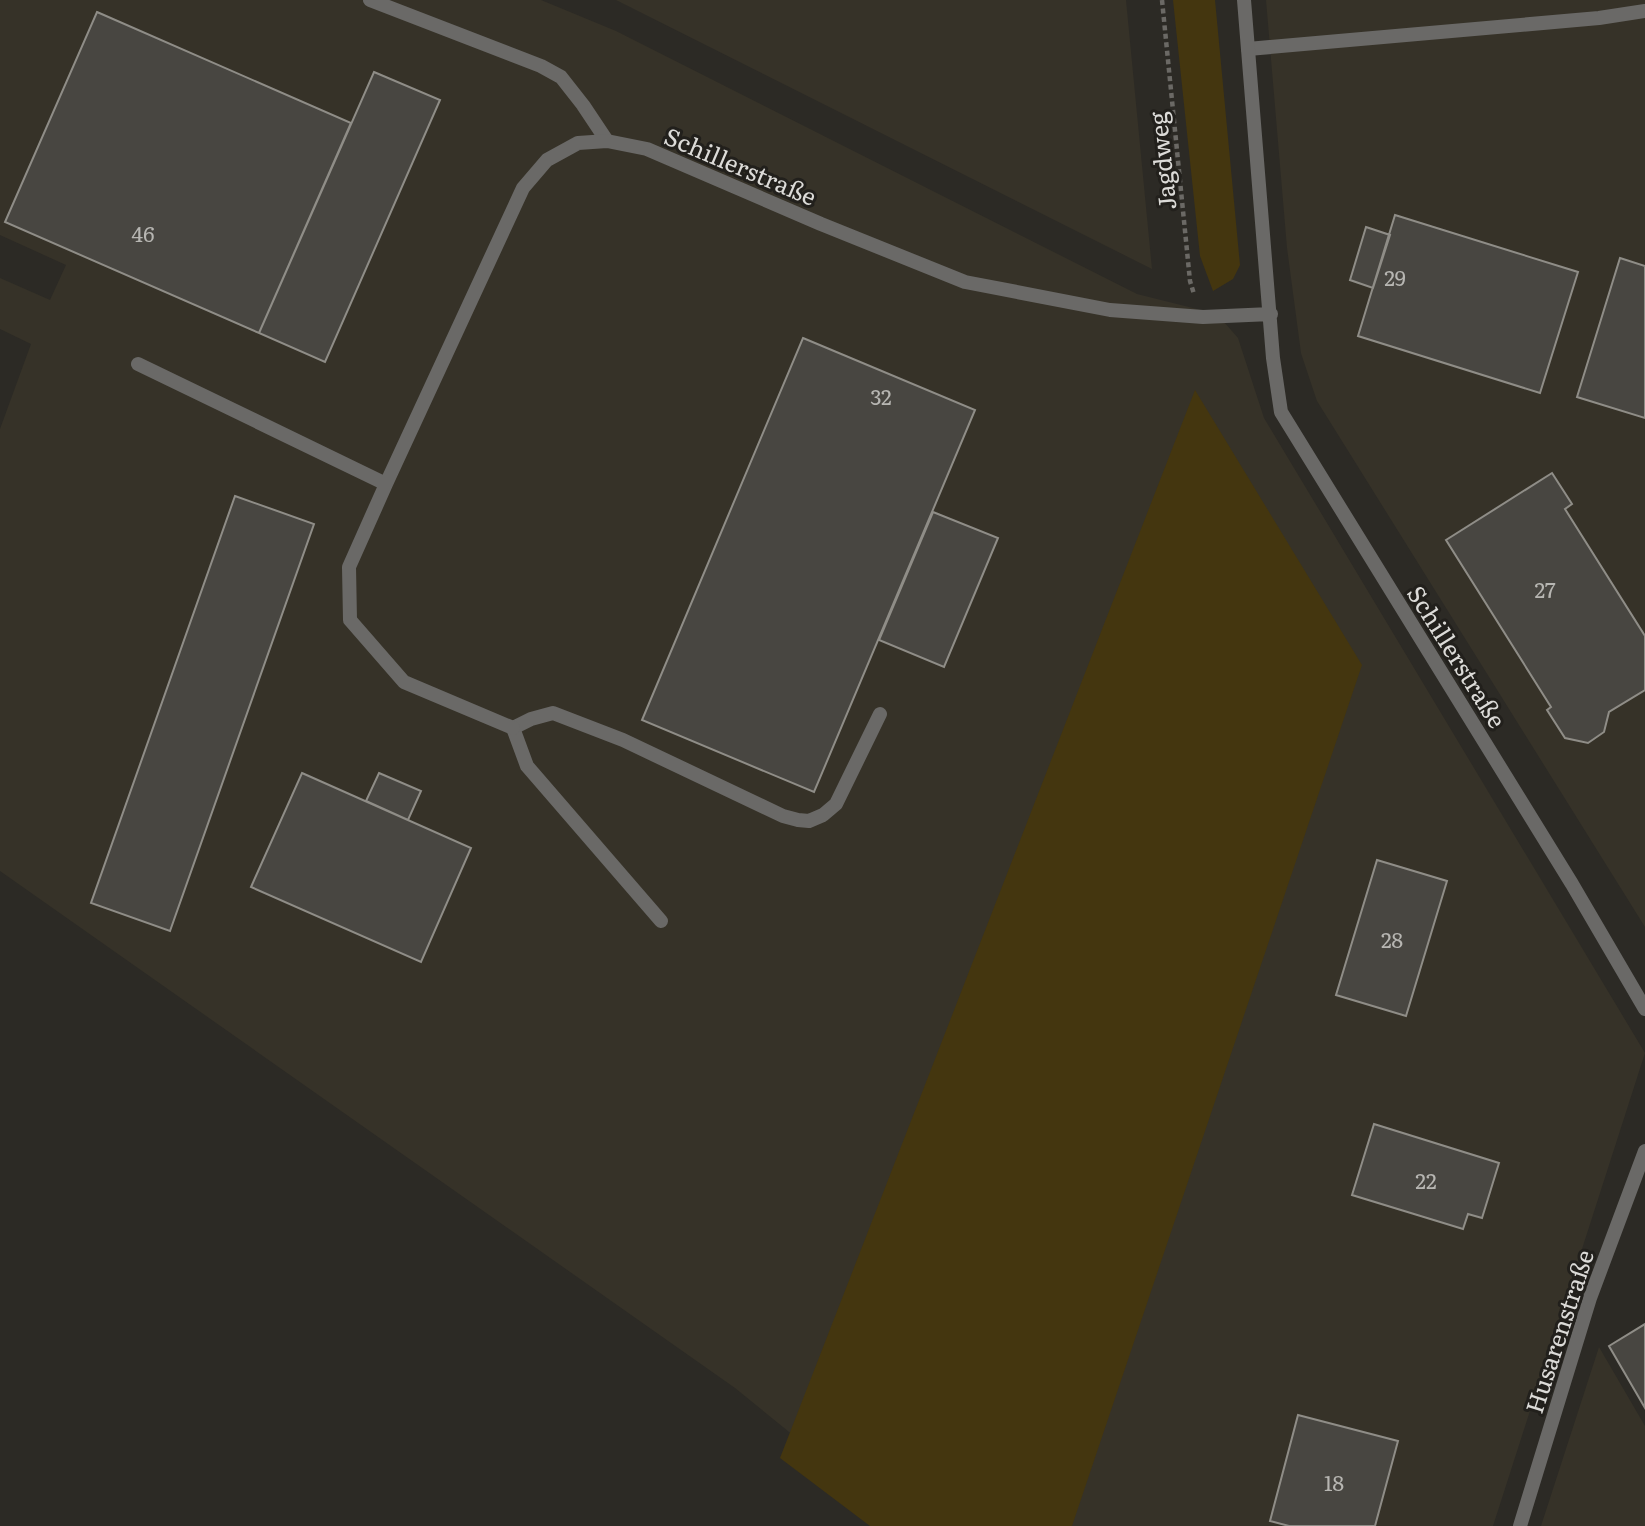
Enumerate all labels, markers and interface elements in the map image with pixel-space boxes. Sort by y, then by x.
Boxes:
street label: Jagdweg [1138,109,1184,212]
street label: Schillerstraße [659,117,823,213]
house number: 46 [132,217,154,248]
house number: 29 [1384,261,1406,292]
house number: 32 [870,380,892,411]
house number: 27 [1534,573,1556,604]
street label: Schillerstraße [1400,578,1516,734]
house number: 28 [1381,923,1403,954]
house number: 22 [1415,1164,1437,1195]
street label: Husarenstraße [1515,1245,1601,1417]
house number: 18 [1324,1466,1344,1497]

